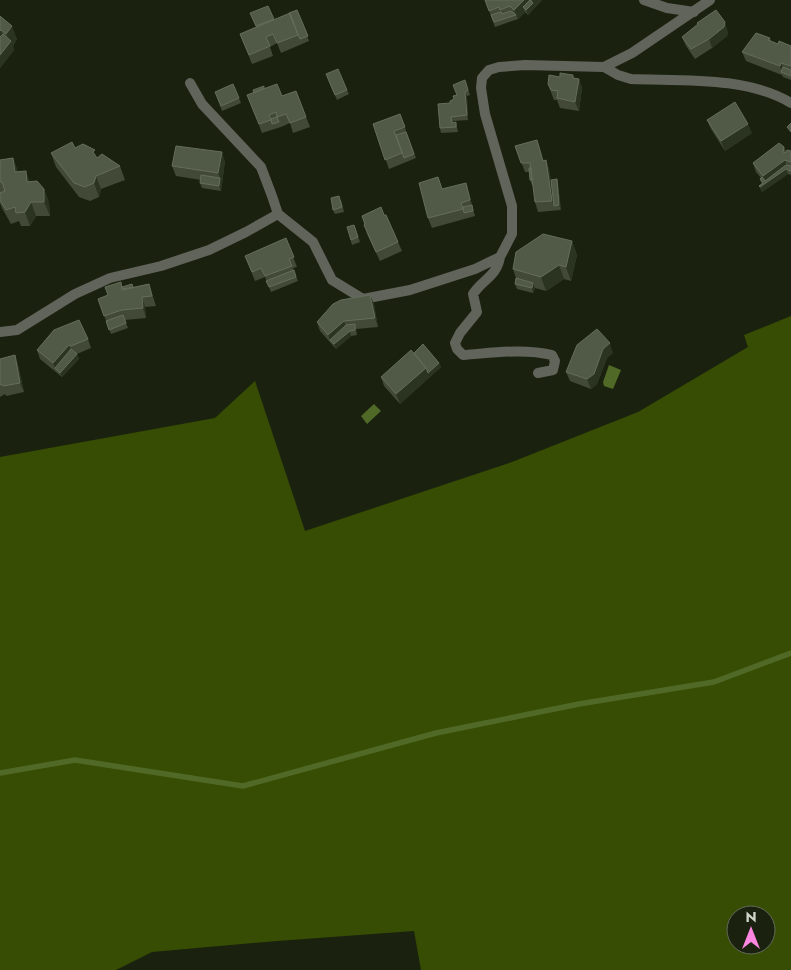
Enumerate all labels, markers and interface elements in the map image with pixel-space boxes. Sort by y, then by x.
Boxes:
north arrow [726,905,776,955]
text: N [745,907,757,927]

